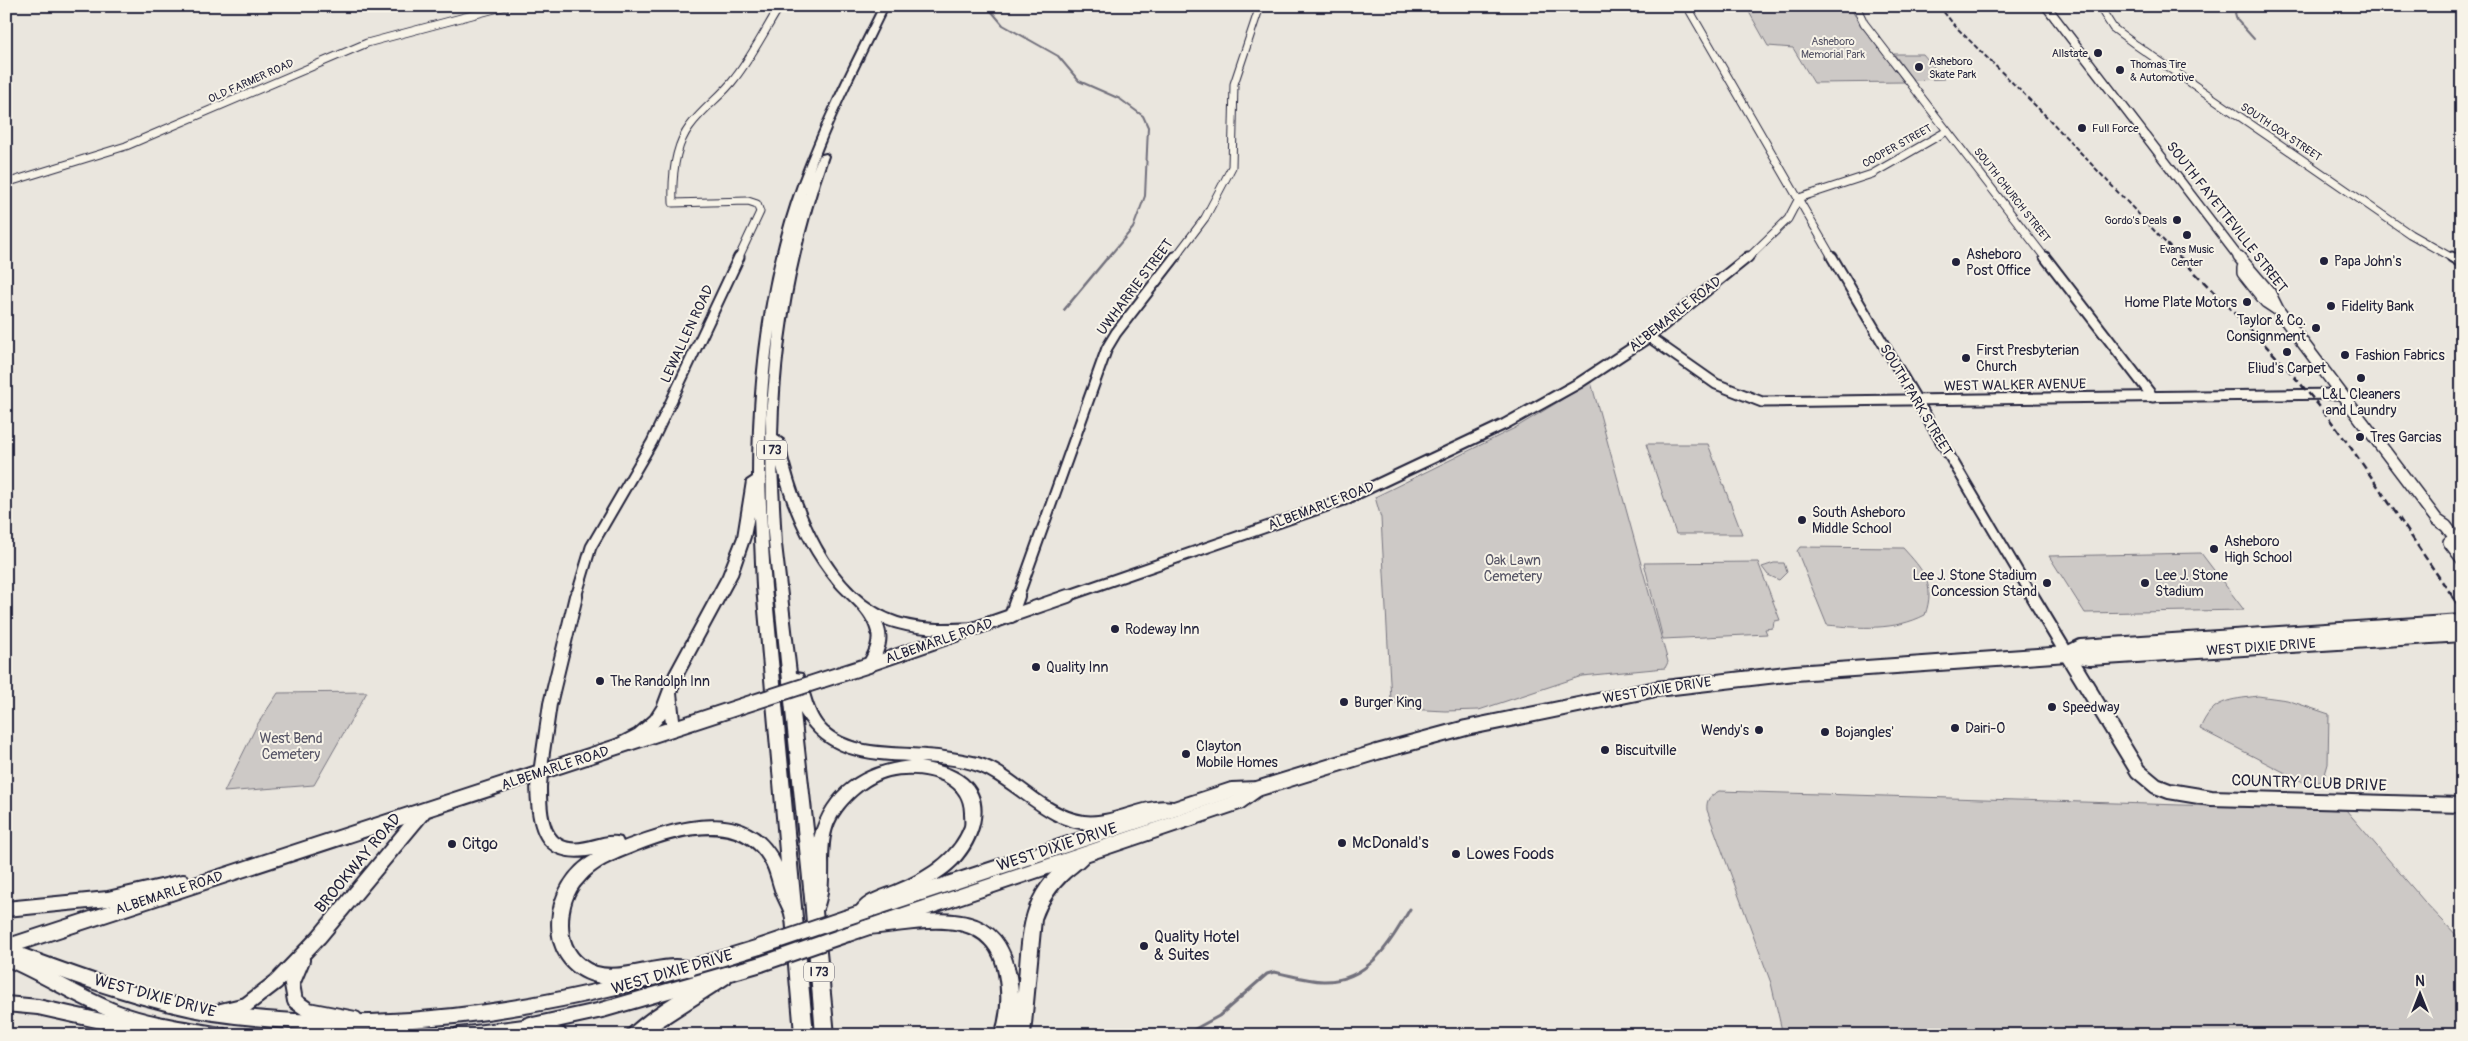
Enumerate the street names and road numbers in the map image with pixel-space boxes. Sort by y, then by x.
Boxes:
street label: OLD FARMER ROAD [206,56,296,106]
street label: SOUTH COX STREET [2238,100,2324,164]
street label: COOPER STREET [1860,122,1934,170]
street label: SOUTH FAYETTEVILLE STREET [2163,138,2291,296]
street label: SOUTH CHURCH STREET [1971,145,2053,245]
street label: UWHARRIE STREET [1093,235,1177,338]
street label: ALBEMARLE ROAD [1625,273,1725,355]
street label: LEWALLEN ROAD [657,282,717,386]
street label: SOUTH PARK STREET [1876,341,1956,459]
street label: WEST WALKER AVENUE [1944,375,2086,395]
road number: I 73 [757,440,787,460]
street label: ALBEMARLE ROAD [1265,478,1377,534]
street label: ALBEMARLE ROAD [883,615,995,667]
street label: WEST DIXIE DRIVE [2206,635,2316,659]
street label: WEST DIXIE DRIVE [1602,673,1712,707]
street label: ALBEMARLE ROAD [499,742,611,793]
street label: COUNTRY CLUB DRIVE [2231,770,2387,796]
street label: BROOKWAY ROAD [310,809,406,917]
street label: WEST DIXIE DRIVE [994,818,1120,876]
street label: ALBEMARLE ROAD [113,867,225,918]
street label: WEST DIXIE DRIVE [609,945,735,999]
road number: I 73 [804,962,834,982]
street label: WEST DIXIE DRIVE [92,970,218,1022]

